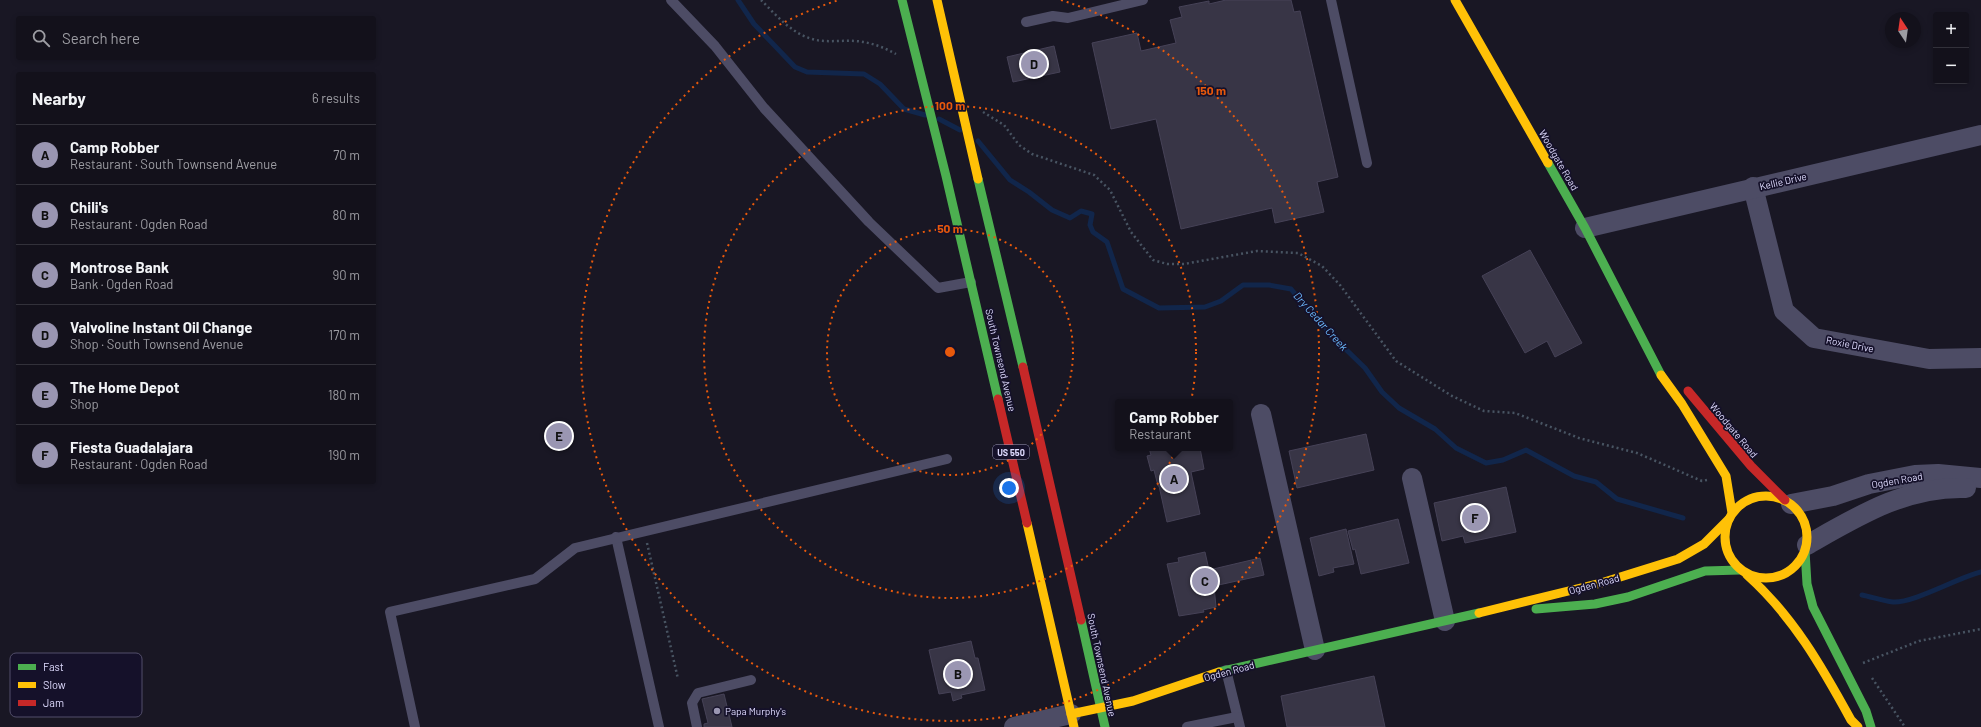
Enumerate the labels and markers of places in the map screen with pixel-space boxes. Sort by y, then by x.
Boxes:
pin: D [1021,49,1047,79]
centre of rings [943,345,957,359]
pin: E [546,421,572,451]
pin: A [1161,464,1187,494]
pin: F [1462,503,1488,533]
pin: C [1192,566,1218,596]
pin: B [945,659,971,689]
place label: Papa Murphy's [725,705,786,717]
marker: Papa Murphy's [712,706,722,716]

